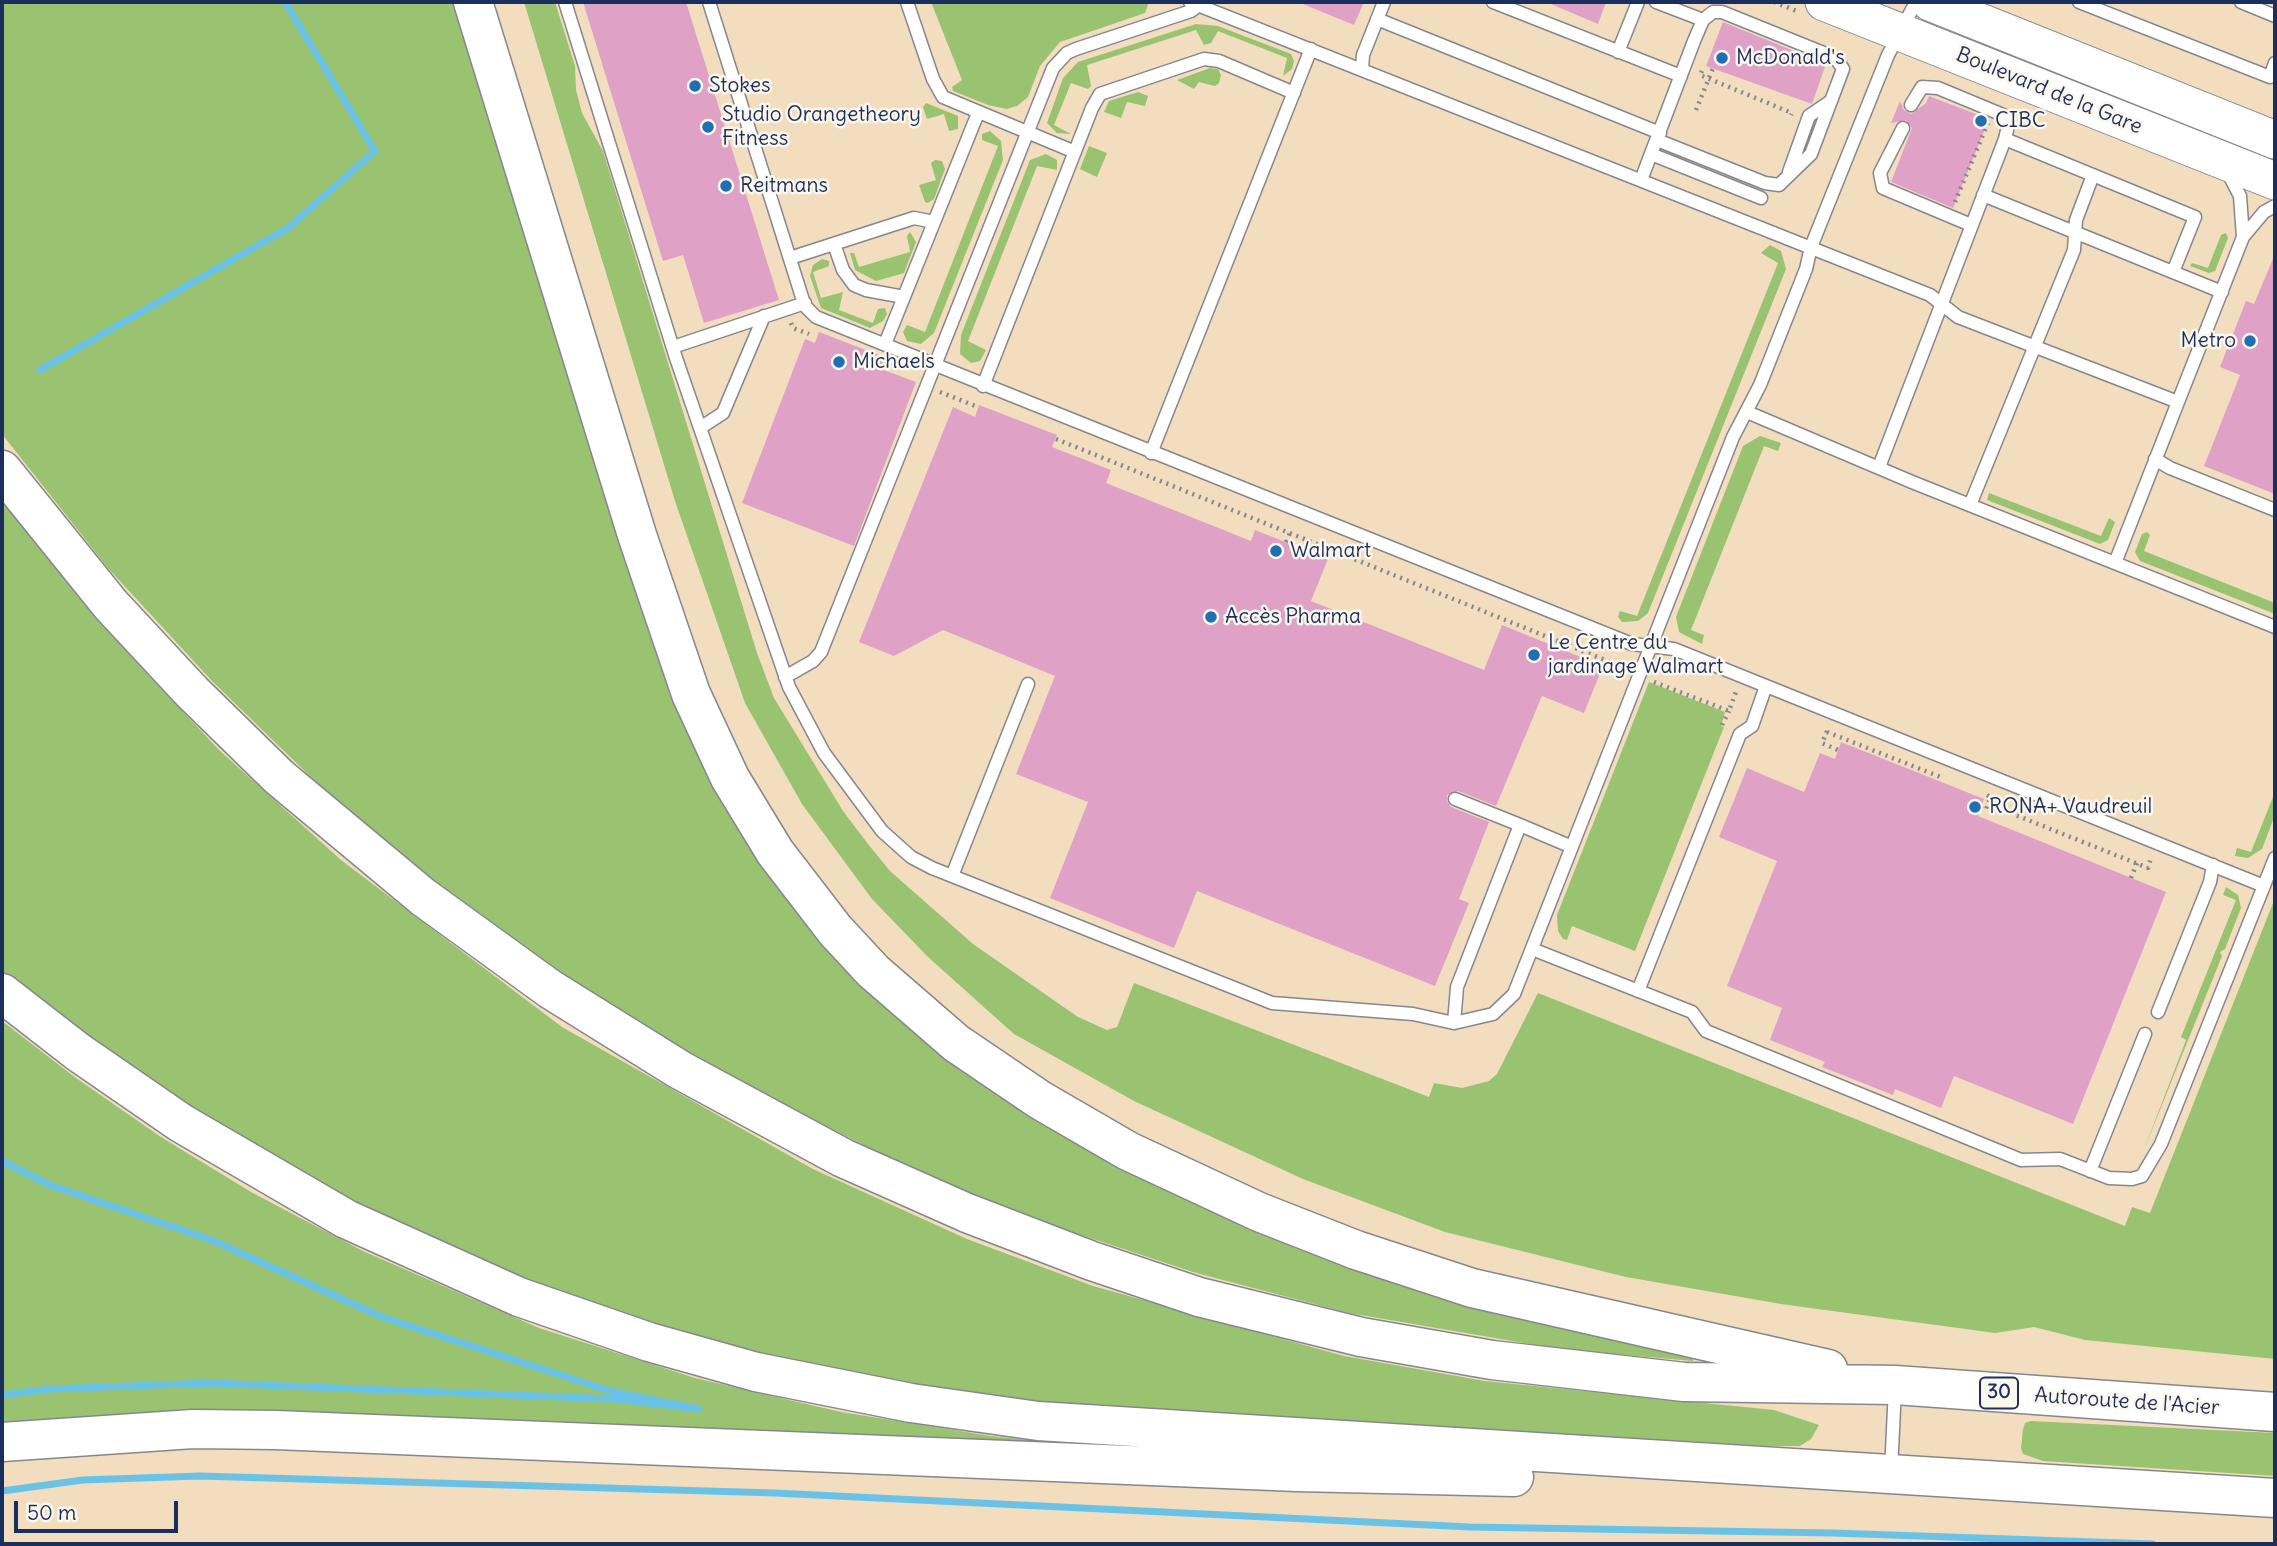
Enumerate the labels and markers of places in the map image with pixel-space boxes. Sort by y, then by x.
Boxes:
place label: McDonald's [1736,45,1845,71]
marker: McDonald's [1714,50,1730,66]
place label: Stokes [709,73,771,99]
marker: Stokes [687,78,703,94]
place label: Studio Orangetheory Fitness [722,102,921,152]
place label: CIBC [1995,108,2046,134]
marker: CIBC [1973,113,1989,129]
marker: Studio Orangetheory Fitness [700,119,716,135]
place label: Reitmans [740,173,828,199]
marker: Reitmans [718,178,734,194]
place label: Metro [2181,328,2236,354]
marker: Metro [2242,333,2258,349]
place label: Michaels [853,349,935,375]
marker: Michaels [831,354,847,370]
place label: Walmart [1290,538,1371,564]
marker: Walmart [1268,543,1284,559]
place label: Accès Pharma [1225,604,1361,630]
marker: Accès Pharma [1203,609,1219,625]
place label: Le Centre du jardinage Walmart [1548,630,1723,680]
marker: Le Centre du jardinage Walmart [1526,647,1542,663]
place label: RONA+ Vaudreuil [1989,794,2152,820]
marker: RONA+ Vaudreuil [1967,799,1983,815]

